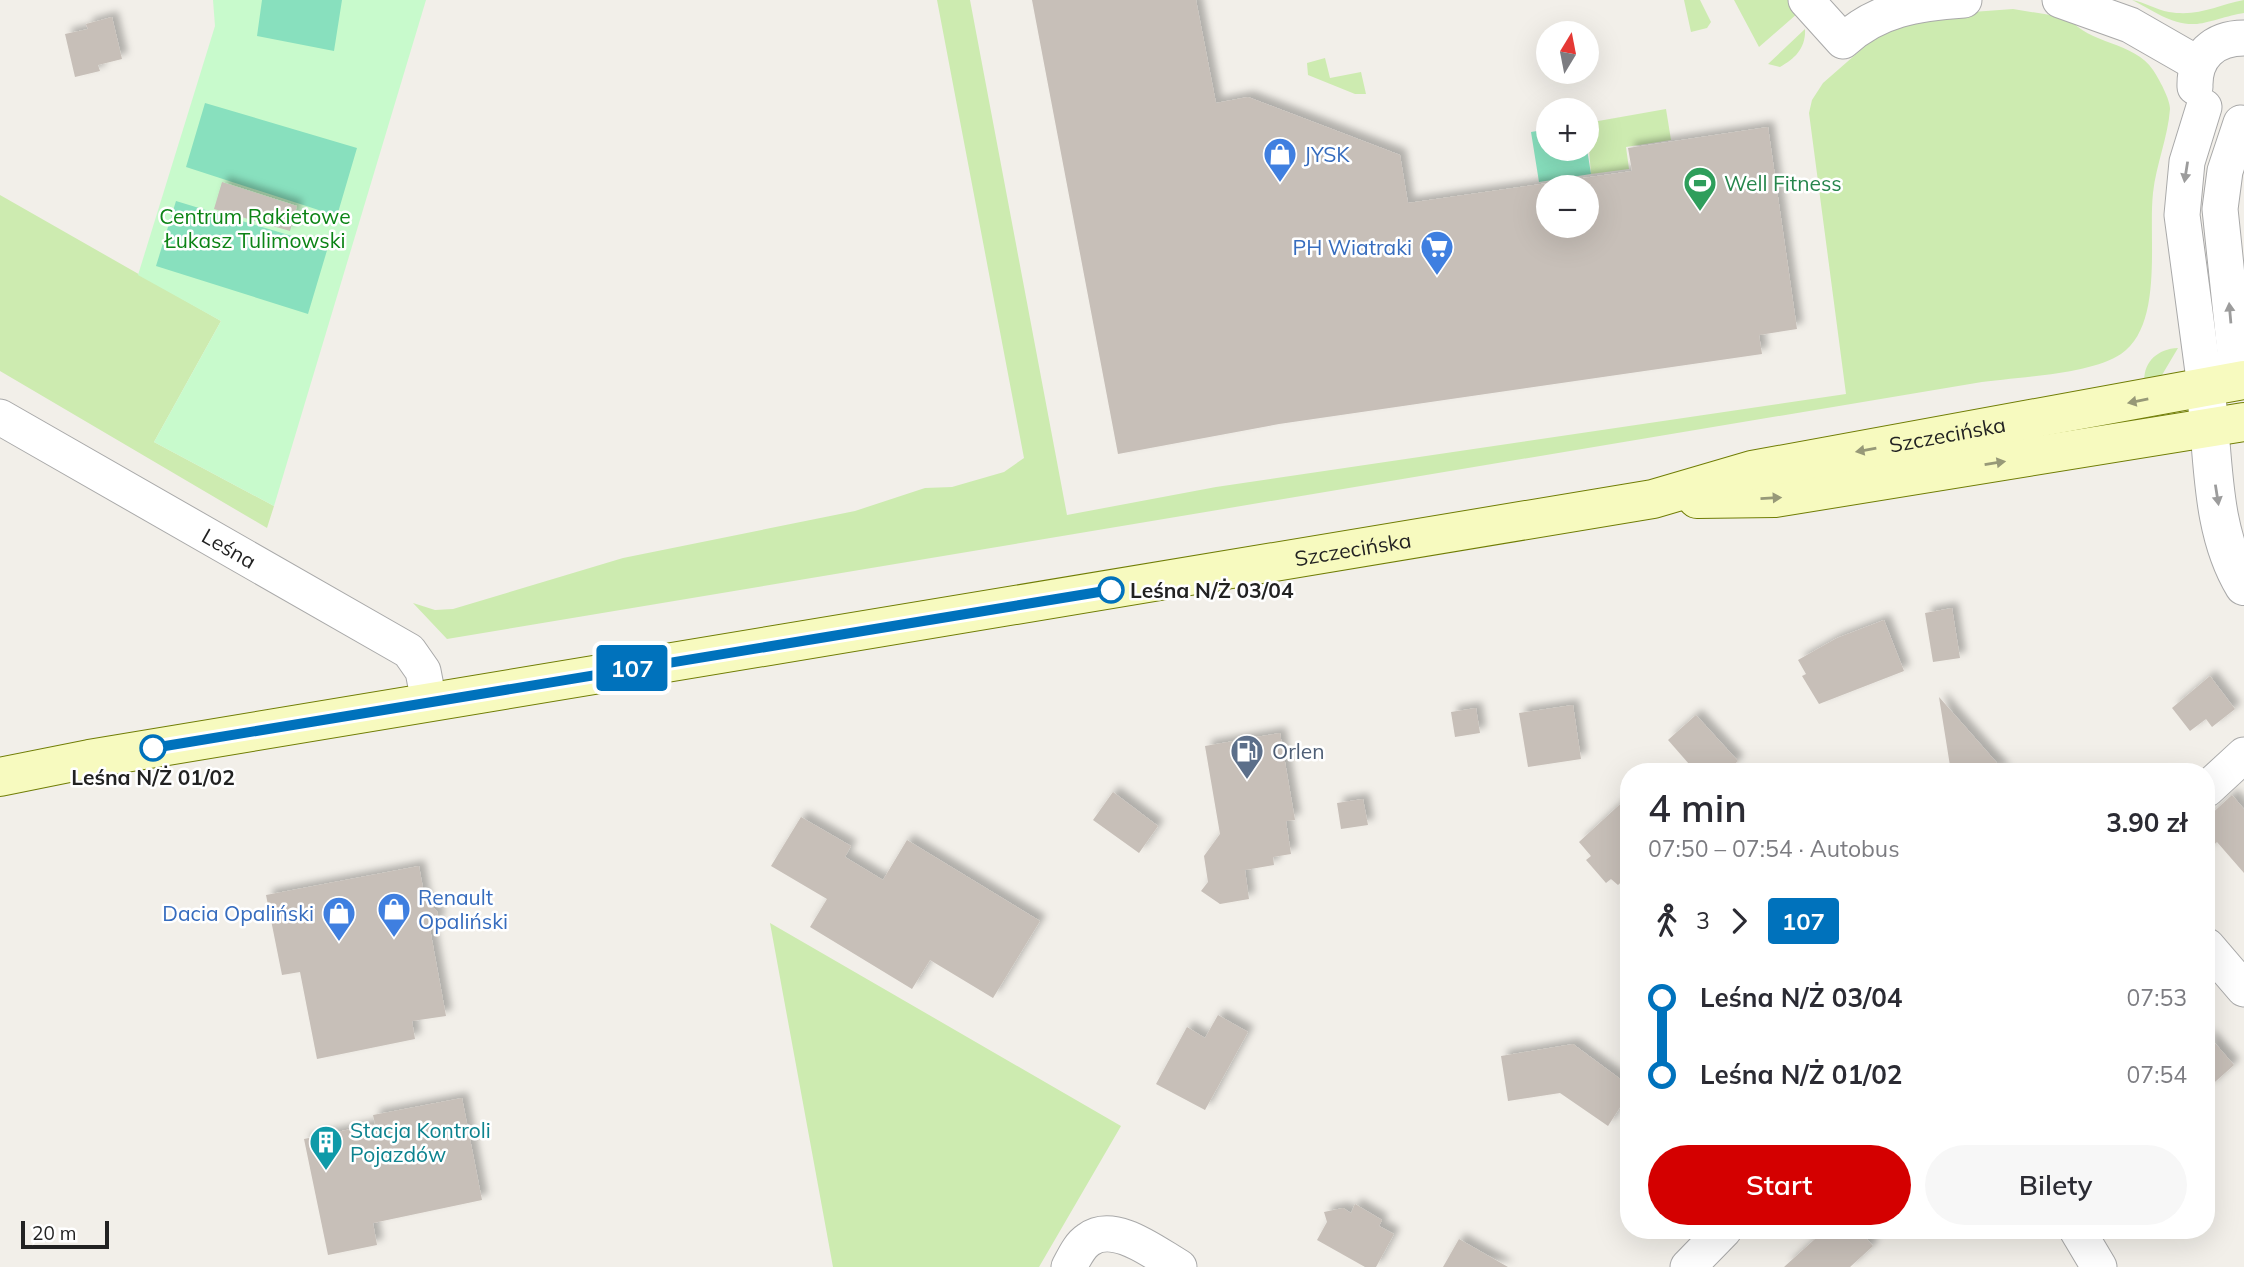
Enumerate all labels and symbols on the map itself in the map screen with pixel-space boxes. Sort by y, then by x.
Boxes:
north arrow [1536,21,1600,84]
shop icon: JYSK [1261,135,1299,184]
place label: JYSK [1304,141,1350,167]
one-way arrow [2180,162,2191,184]
sports icon: Well Fitness [1681,164,1719,213]
place label: Well Fitness [1724,170,1842,196]
park label: Centrum Rakietowe Łukasz Tulimowski [159,203,351,253]
supermarket icon: PH Wiatraki [1418,228,1456,277]
place label: PH Wiatraki [1293,234,1412,260]
one-way arrow [2224,302,2235,324]
one-way arrow [2127,395,2149,406]
street label: Szczecińska [1887,411,2008,458]
one-way arrow [1855,444,1877,455]
one-way arrow [1984,457,2006,468]
one-way arrow [2212,485,2223,507]
one-way arrow [1760,492,1782,503]
street label: Leśna [197,522,261,574]
street label: Szczecińska [1293,526,1413,571]
marker: Leśna N/Ż 03/04 [1098,577,1124,603]
place label: Leśna N/Ż 03/04 [1130,577,1294,603]
line badge: 107 [592,645,672,691]
fuel station icon: Orlen [1228,732,1266,781]
marker: Leśna N/Ż 01/02 [140,735,166,761]
place label: Orlen [1272,738,1325,764]
place label: Leśna N/Ż 01/02 [71,764,235,790]
place label: Renault Opaliński [418,884,508,934]
shop icon: Renault Opaliński [375,890,413,939]
shop icon: Dacia Opaliński [320,894,358,943]
place label: Dacia Opaliński [162,900,314,926]
place label: Stacja Kontroli Pojazdów [350,1117,491,1167]
building icon: Stacja Kontroli Pojazdów [307,1123,345,1172]
scale bar [21,1218,108,1250]

